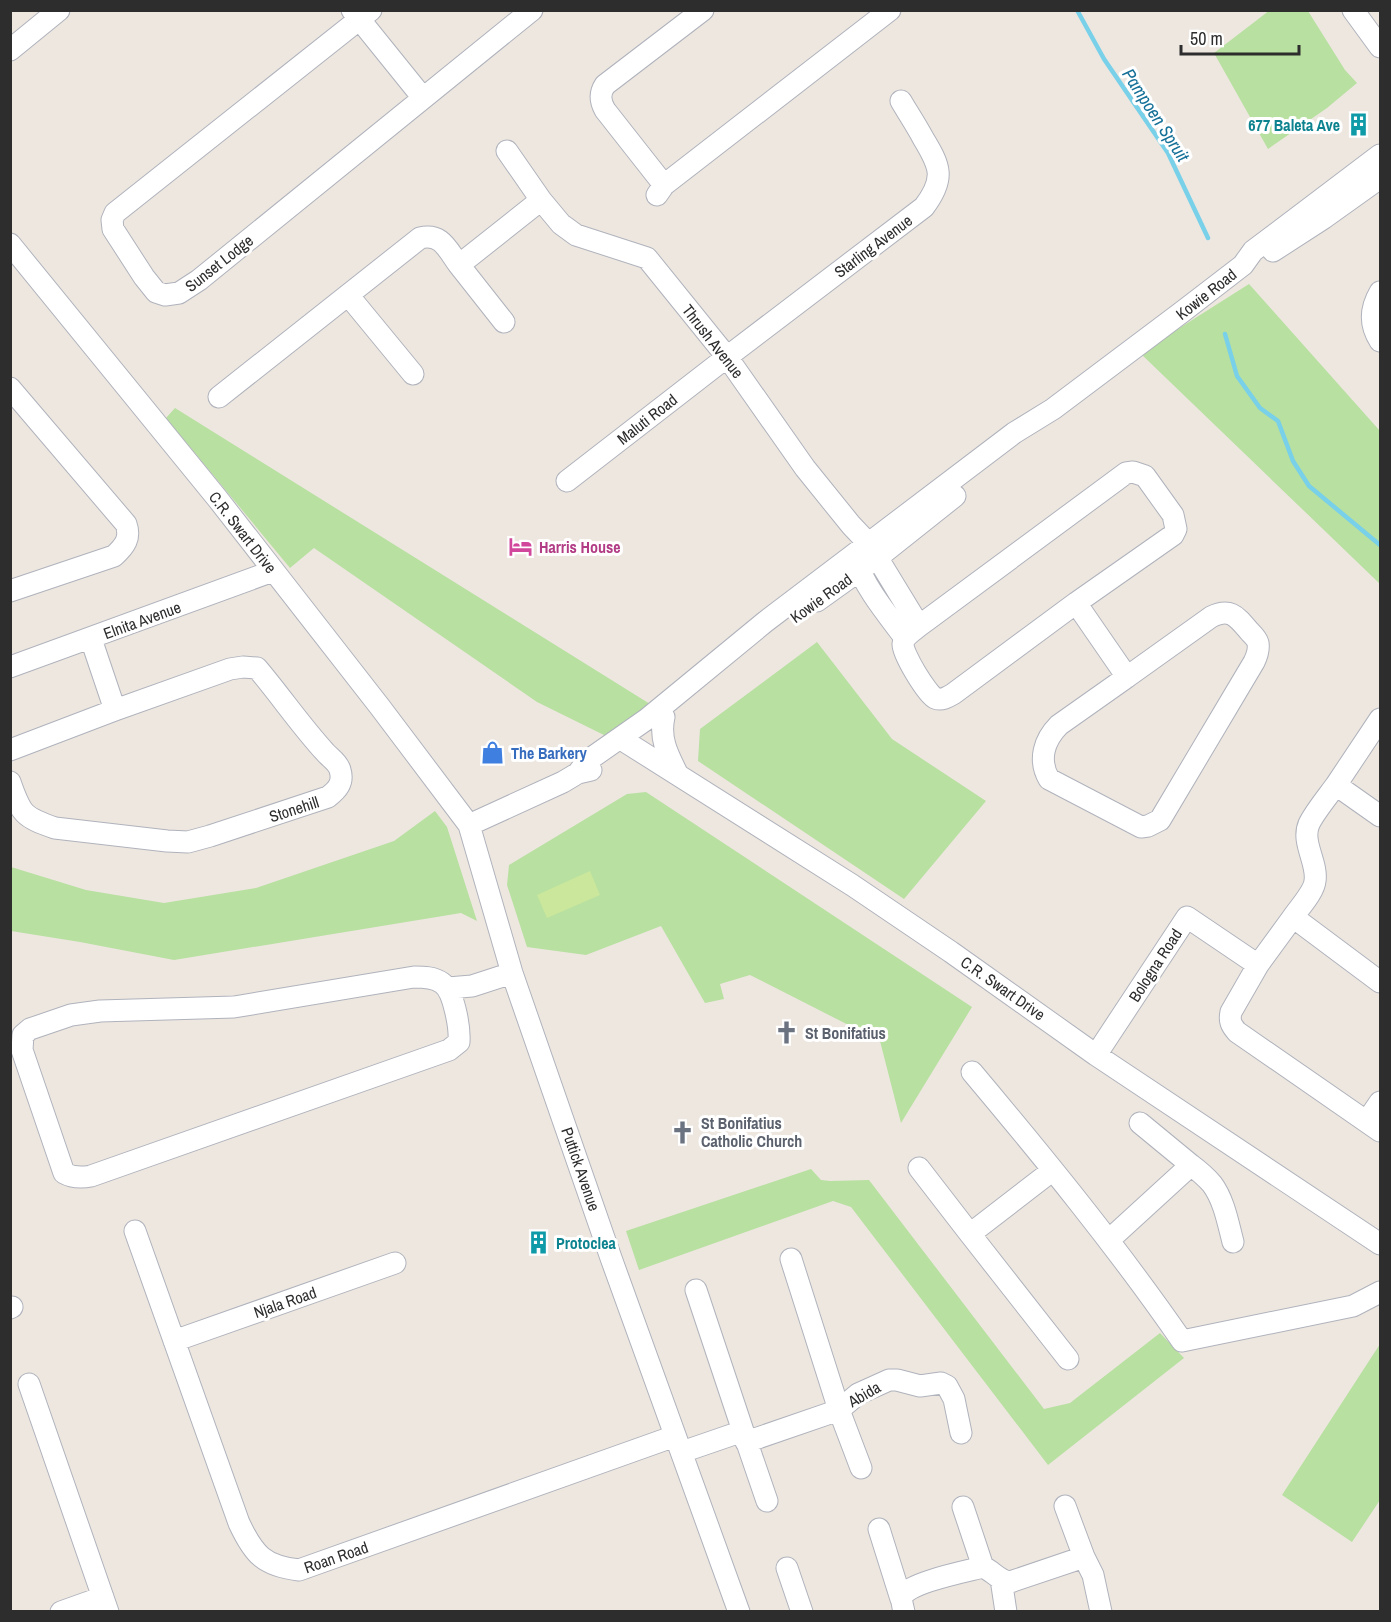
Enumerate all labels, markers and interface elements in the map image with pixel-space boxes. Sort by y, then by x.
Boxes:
scale bar [1181,18,1300,56]
text: 50 m [1190,26,1223,51]
water label: Pampoen Spruit [1116,63,1196,167]
building icon: 677 Baleta Ave [1345,112,1371,138]
place label: 677 Baleta Ave [1248,114,1340,136]
street label: Starling Avenue [829,209,917,283]
street label: Sunset Lodge [180,229,258,297]
street label: Kowie Road [1171,263,1241,325]
street label: Thrush Avenue [677,300,749,382]
street label: Maluti Road [612,389,682,449]
street label: C.R. Swart Drive [204,486,282,578]
hotel icon: Harris House [508,534,534,560]
place label: Harris House [539,536,621,558]
street label: Kowie Road [786,568,856,628]
street label: Elnita Avenue [100,596,184,644]
shop icon: The Barkery [480,740,506,766]
place label: The Barkery [511,742,588,764]
street label: Stonehill [266,791,322,827]
street label: Bologna Road [1123,924,1187,1006]
street label: C.R. Swart Drive [956,951,1050,1025]
church icon: St Bonifatius [774,1020,800,1046]
place label: St Bonifatius [805,1022,886,1044]
place label: St Bonifatius Catholic Church [701,1112,802,1152]
church icon: St Bonifatius Catholic Church [670,1119,696,1145]
street label: Puttick Avenue [556,1124,606,1214]
building icon: Protoclea [525,1230,551,1256]
place label: Protoclea [556,1232,616,1254]
street label: Njala Road [251,1281,319,1323]
street label: Abida [843,1376,885,1413]
street label: Roan Road [301,1536,371,1578]

